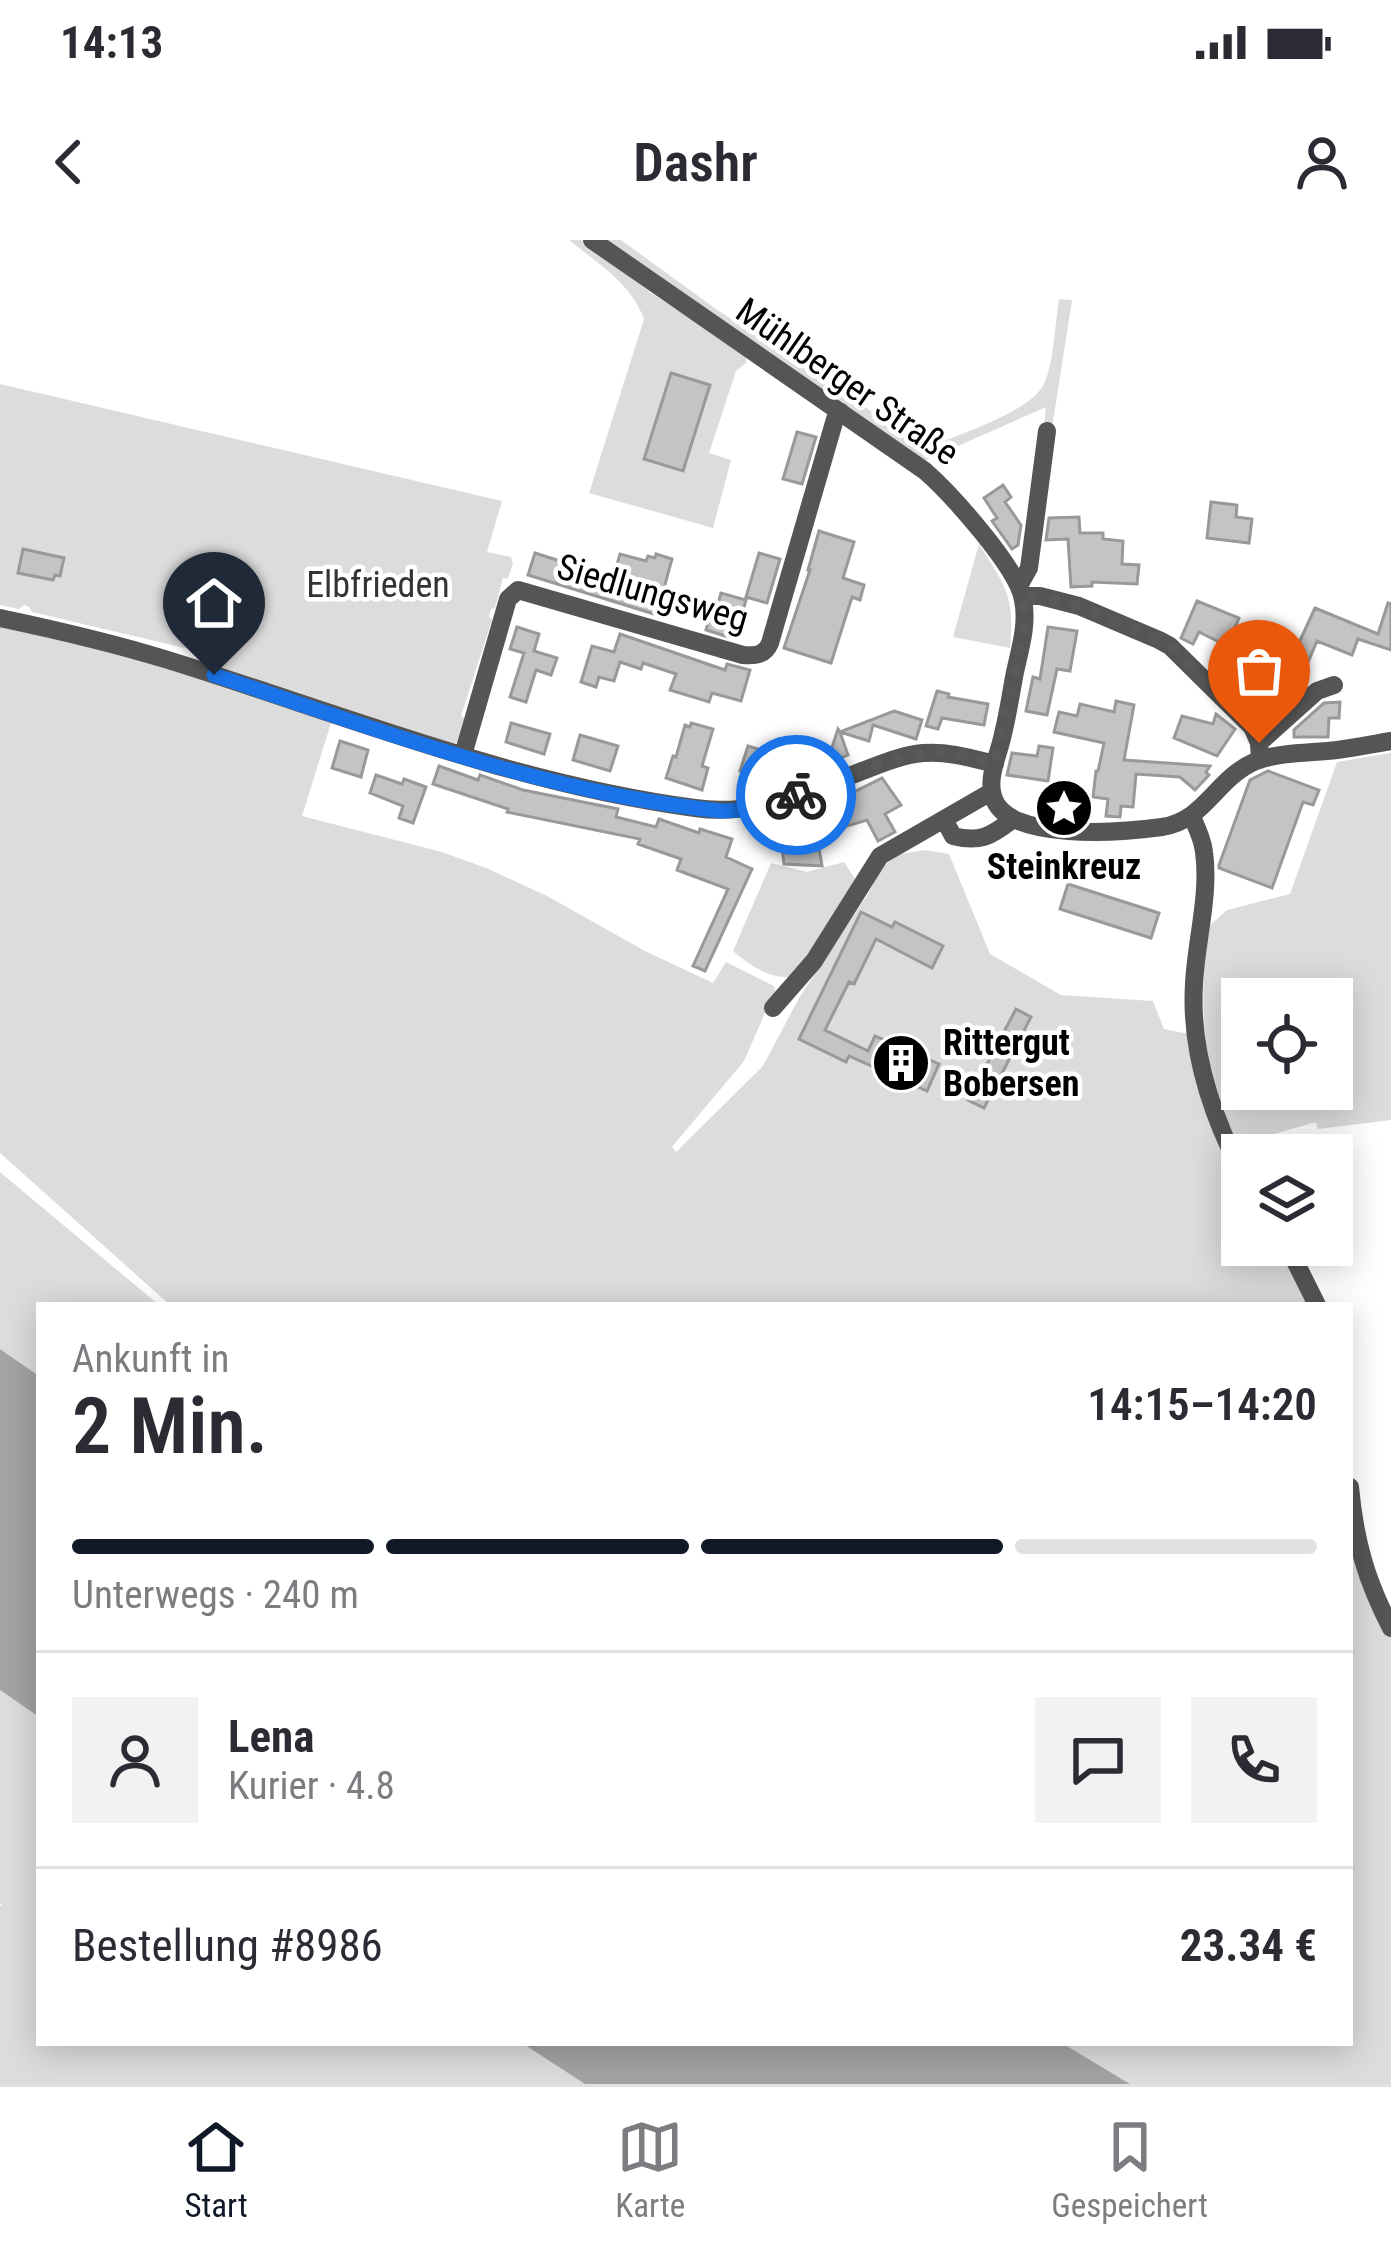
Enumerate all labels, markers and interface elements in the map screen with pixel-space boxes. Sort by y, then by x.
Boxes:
text: 14:13 [60,16,163,69]
icon: back [36,129,102,195]
icon: person [1289,129,1355,195]
text: Dashr [633,131,758,194]
street label: Mühlberger Straße [728,290,967,474]
street label: Siedlungsweg [552,546,753,640]
pin [163,552,265,675]
park label: Elbfrieden [306,564,450,606]
icon: home [181,570,247,636]
pin [1208,620,1310,743]
icon: bag [1226,638,1292,704]
courier [736,735,856,855]
icon: bike [763,762,829,828]
place icon: Steinkreuz [1033,777,1095,839]
place label: Steinkreuz [987,846,1141,888]
map controls [1221,978,1353,1266]
button: locate [1221,978,1353,1110]
place label: Rittergut Bobersen [943,1022,1079,1105]
building icon: Rittergut Bobersen [870,1032,932,1094]
button: layers [1221,1134,1353,1266]
text: Ankunft in [72,1336,229,1382]
text: 14:15–14:20 [1087,1378,1317,1431]
text: 2 Min. [72,1381,268,1472]
text: Unterwegs · 240 m [72,1572,359,1618]
button: person [72,1697,198,1823]
button: chat [1035,1697,1161,1823]
button: phone [1191,1697,1317,1823]
text: Lena [228,1710,314,1763]
text: Kurier · 4.8 [228,1763,395,1809]
text: Bestellung #8986 [72,1919,383,1972]
text: 23.34 € [1180,1919,1317,1972]
tab: Start [183,2114,249,2225]
tab: Karte [615,2114,685,2225]
tab: Gespeichert [1051,2114,1208,2225]

